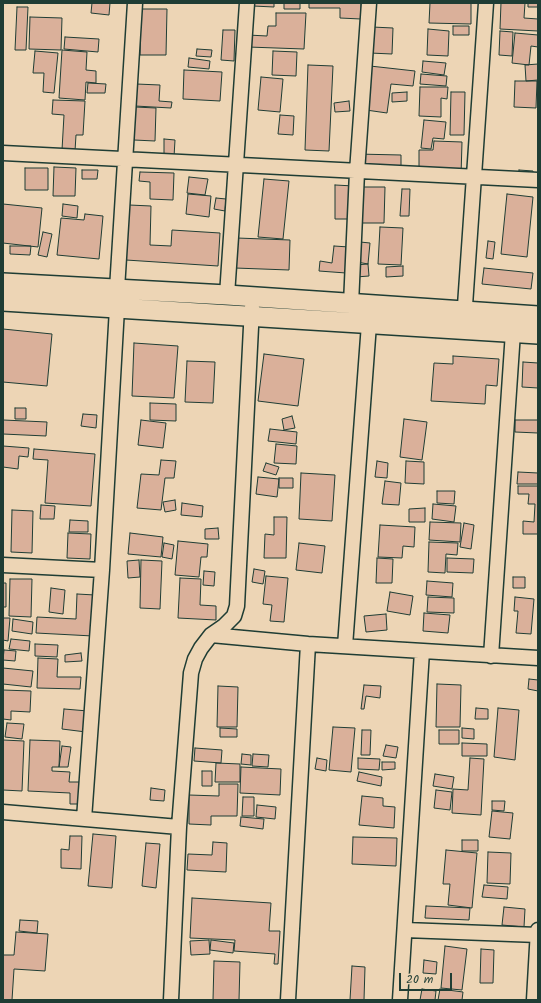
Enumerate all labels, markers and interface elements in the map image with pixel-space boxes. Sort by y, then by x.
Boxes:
scale bar [401,965,454,991]
text: 20 m [406,970,433,989]

